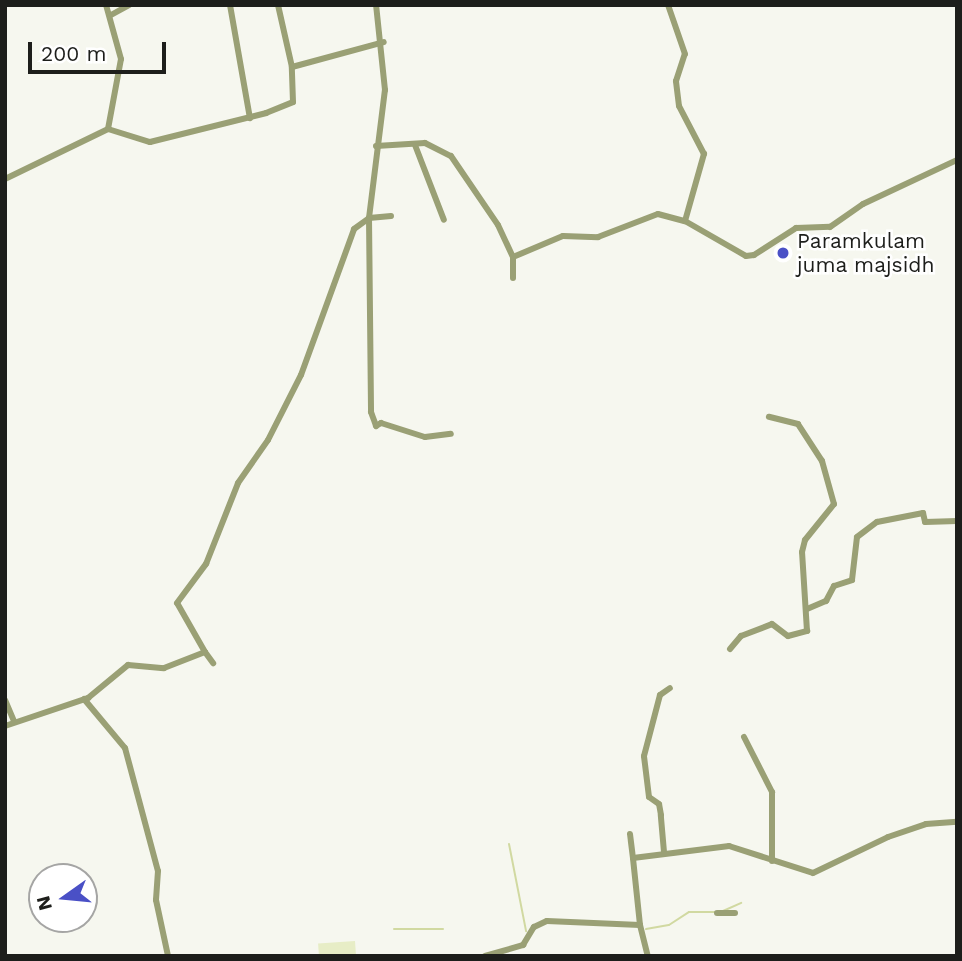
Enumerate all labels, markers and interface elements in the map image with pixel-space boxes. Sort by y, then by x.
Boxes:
scale bar [32,28,170,72]
text: 200 m [41,41,107,66]
place label: Paramkulam juma majsidh [797,228,935,278]
marker: Paramkulam juma majsidh [775,245,791,261]
north arrow [28,863,98,933]
text: N [31,893,57,913]

